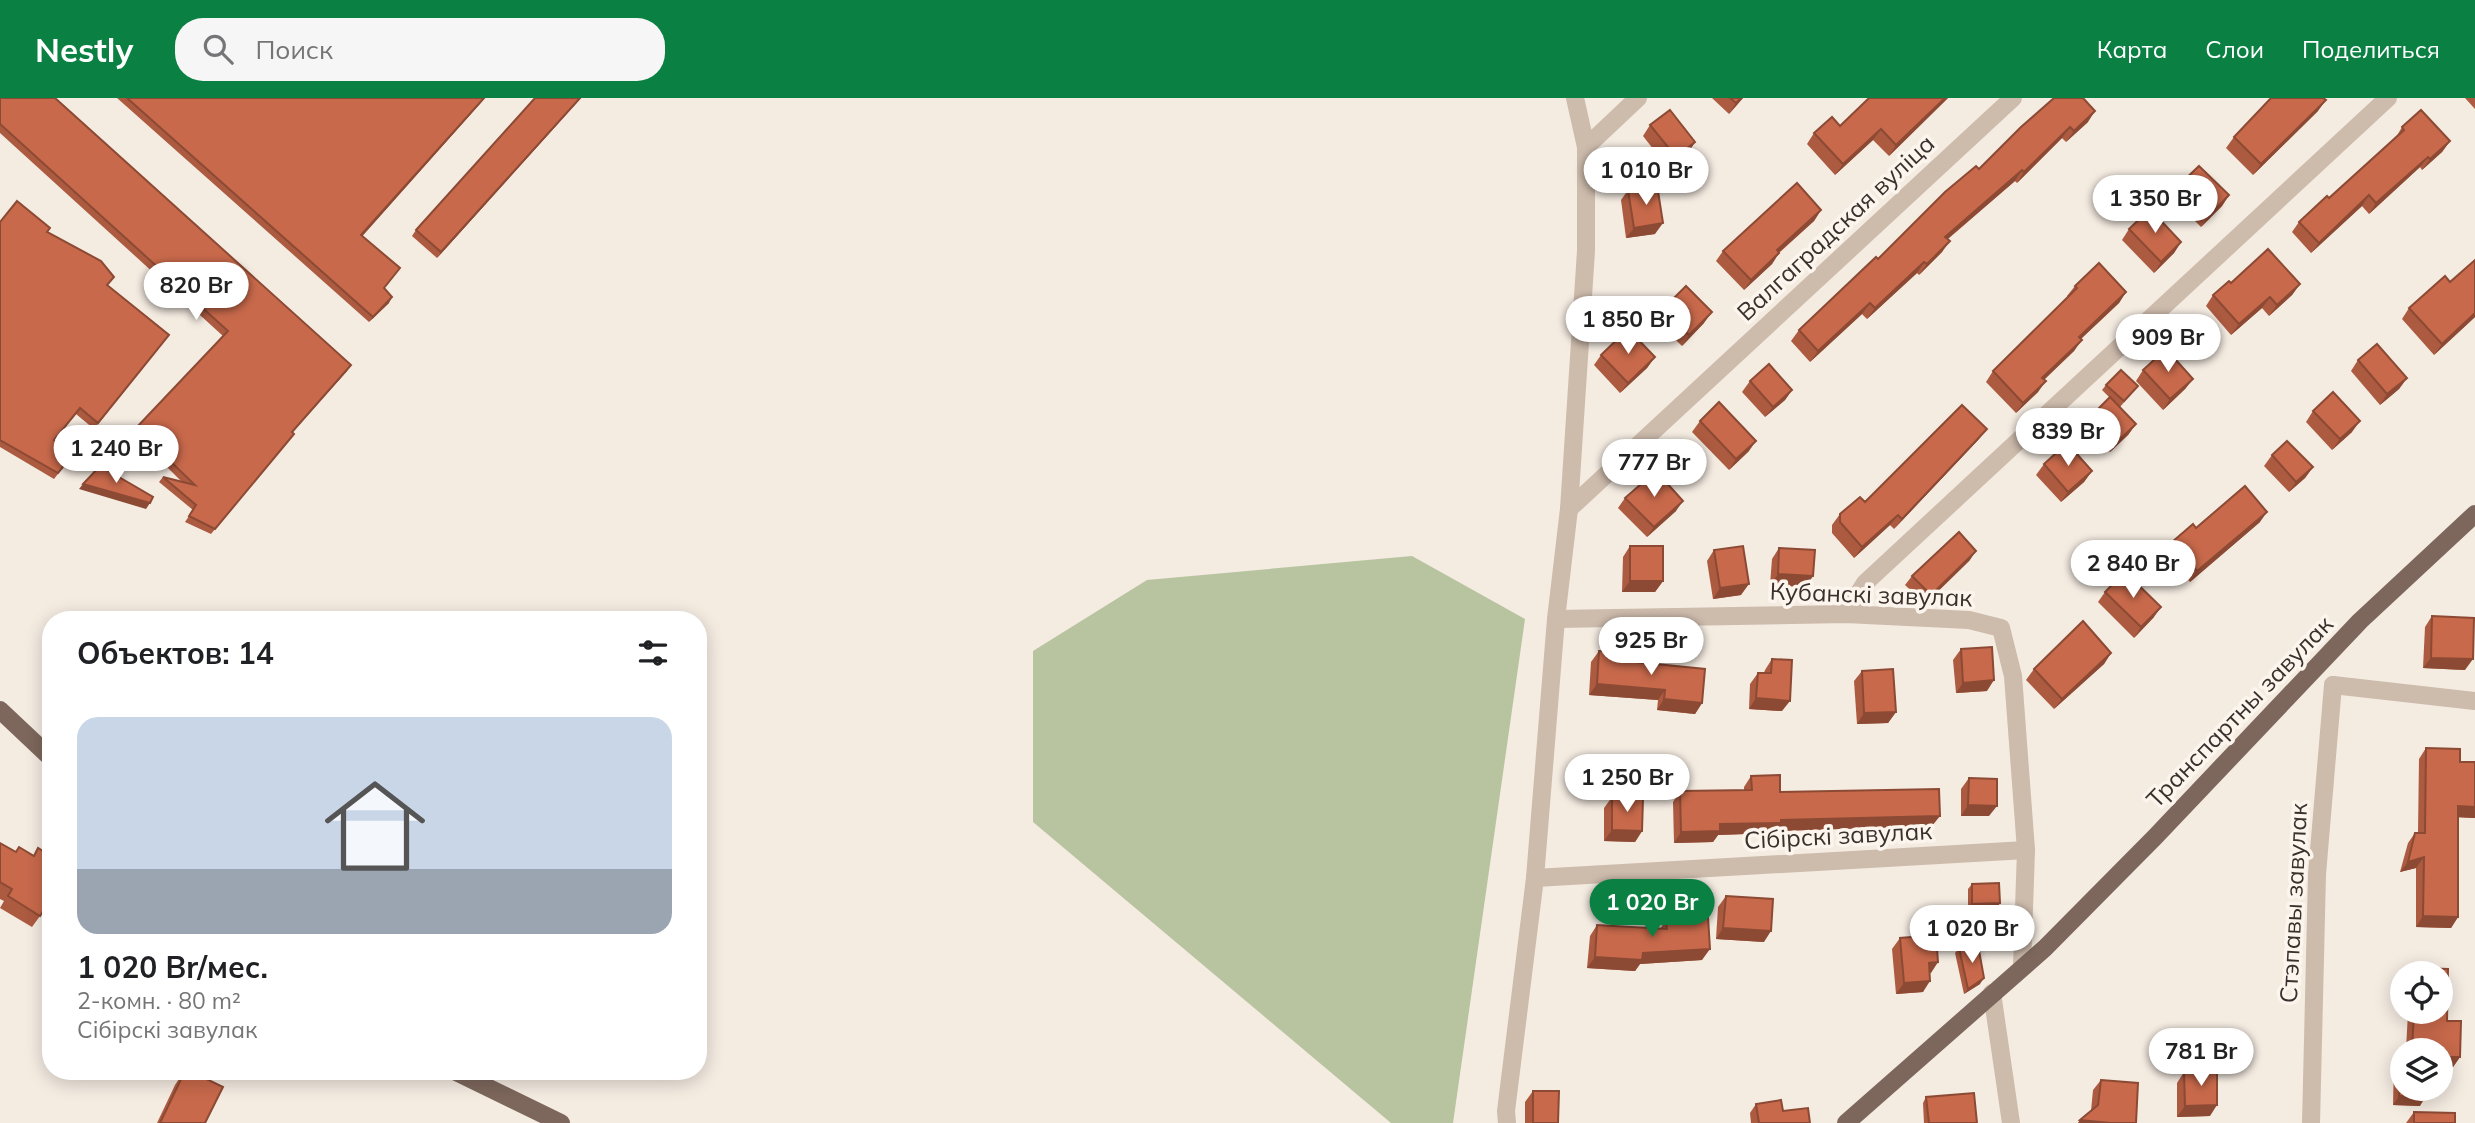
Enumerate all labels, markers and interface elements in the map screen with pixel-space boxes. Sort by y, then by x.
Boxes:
search box [175,18,665,81]
text: Nestly [35,29,133,70]
icon: search [199,30,237,68]
text: Поиск [255,33,333,66]
text: Карта [2097,34,2167,64]
text: Слои [2205,34,2264,64]
text: Поделиться [2302,34,2440,64]
street label: Валгаградская вуліца [1730,128,1940,327]
pin: 1 010 Br [1574,148,1718,207]
text: 1 010 Br [1600,155,1692,184]
pin: 1 350 Br [2083,176,2227,235]
text: 1 350 Br [2109,183,2201,212]
pin: 820 Br [139,262,253,322]
text: 820 Br [160,270,232,299]
pin: 1 850 Br [1556,296,1700,356]
text: 1 850 Br [1582,304,1674,333]
pin: 909 Br [2111,314,2225,374]
text: 909 Br [2132,322,2204,351]
pin: 839 Br [2011,408,2125,468]
text: 839 Br [2032,416,2104,445]
pin: 1 240 Br [44,426,188,485]
text: 1 240 Br [70,433,162,462]
pin: 777 Br [1597,440,1711,499]
text: 777 Br [1618,447,1690,476]
pin: 2 840 Br [2061,540,2205,600]
text: 2 840 Br [2087,548,2179,577]
street label: Кубанскі завулак [1769,575,1973,613]
street label: Транспартны завулак [2140,609,2339,814]
pin: 925 Br [1594,618,1708,677]
text: 925 Br [1615,625,1687,654]
text: Объектов: 14 [77,634,274,672]
icon: filters [634,634,672,672]
pin: 1 250 Br [1555,754,1699,814]
text: 1 250 Br [1581,762,1673,791]
icon: home [312,763,438,889]
street label: Стэпавы завулак [2273,802,2313,1004]
street label: Сібірскі завулак [1743,815,1933,855]
pin: 1 020 Br [1580,880,1724,939]
text: 1 020 Br [1606,887,1698,916]
pin: 1 020 Br [1900,906,2044,965]
text: 1 020 Br [1926,913,2018,942]
text: 1 020 Br/мес. [77,948,268,986]
map controls [2390,961,2453,1101]
button: locate [2390,961,2453,1024]
text: 2-комн. · 80 m² [77,986,241,1015]
text: Сібірскі завулак [77,1015,257,1044]
pin: 781 Br [2144,1028,2258,1088]
text: 781 Br [2165,1036,2237,1065]
button: layers [2390,1038,2453,1101]

